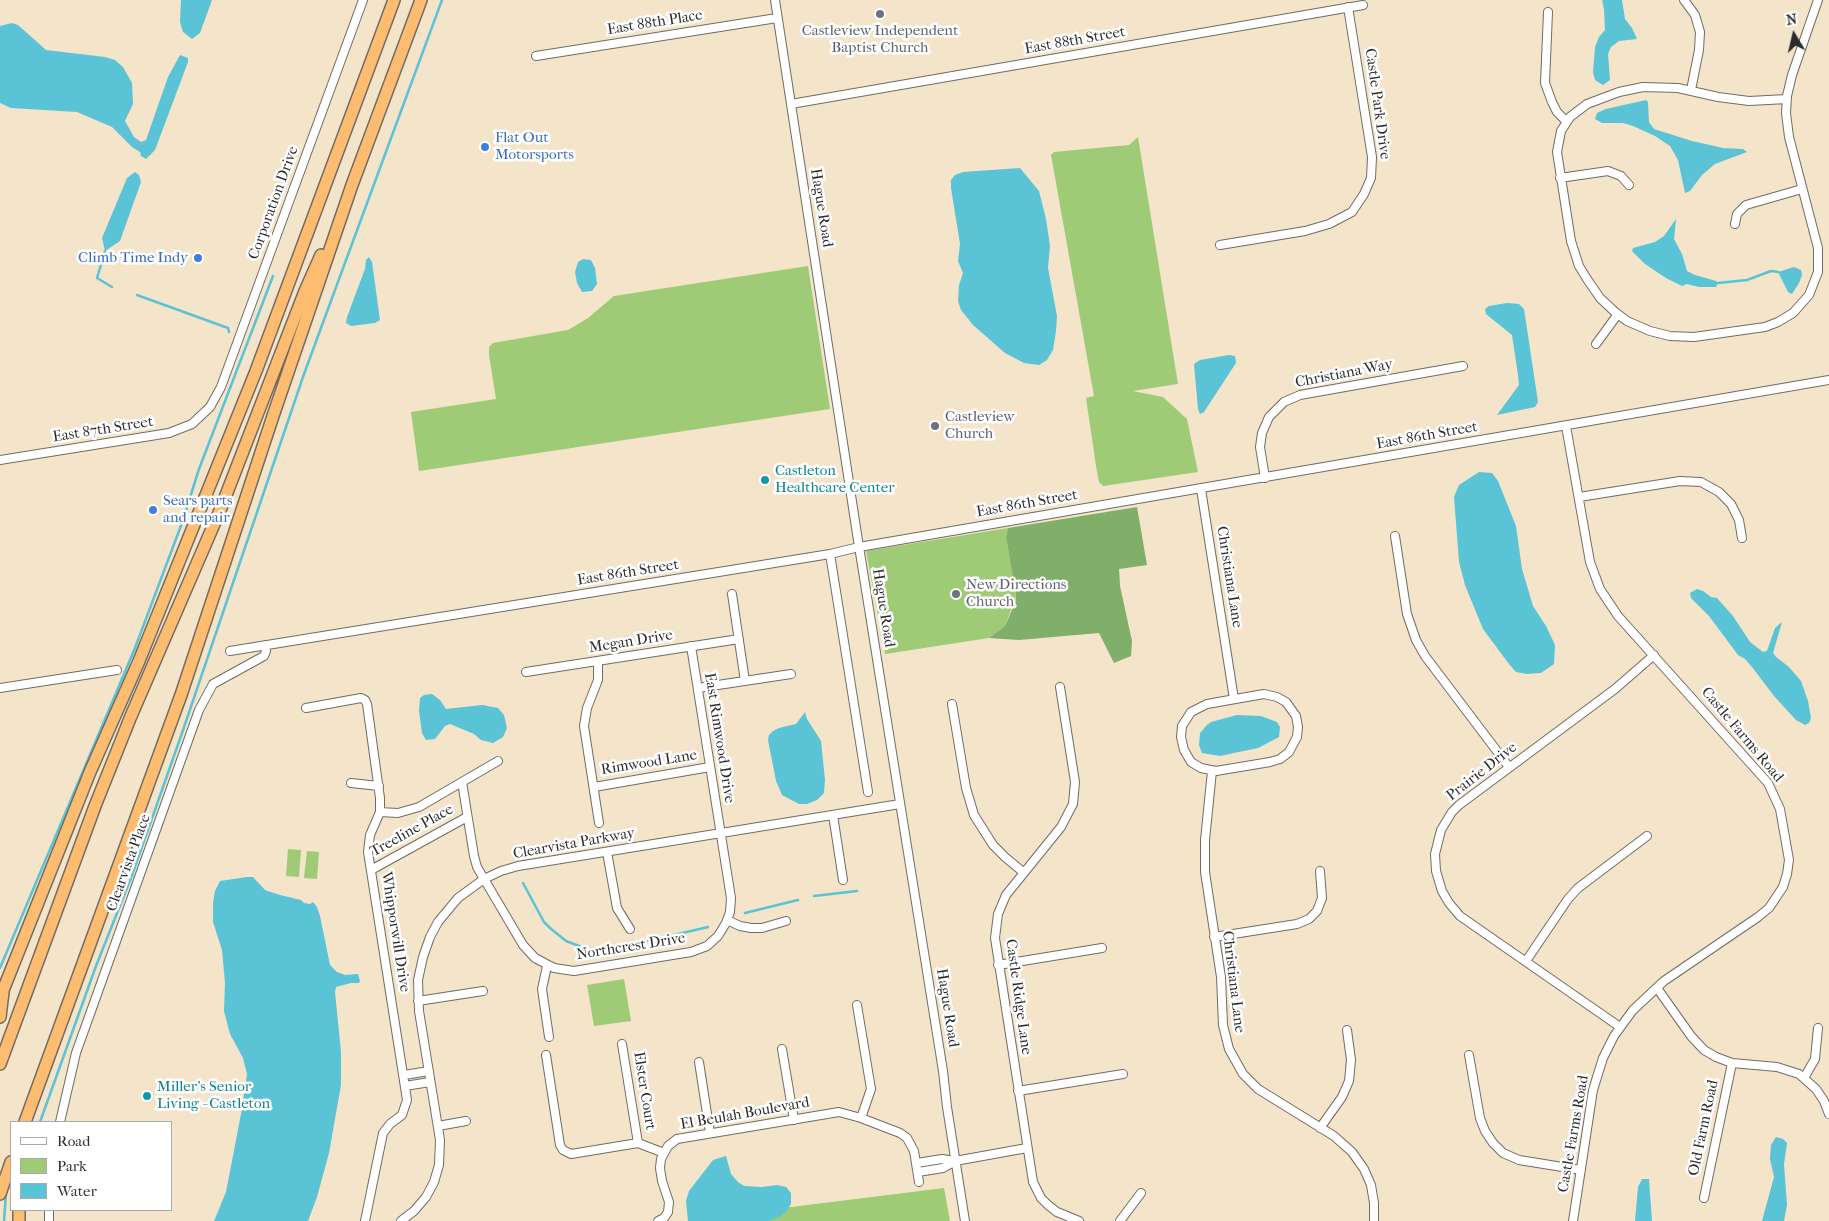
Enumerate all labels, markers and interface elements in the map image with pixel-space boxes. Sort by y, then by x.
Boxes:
street label: East 88th Place [606,7,704,39]
marker: Castleview Independent Baptist Church [874,8,886,20]
north arrow [1769,10,1819,60]
text: N [1785,10,1798,29]
place label: Castleview Independent Baptist Church [802,22,958,57]
street label: East 88th Street [1023,23,1127,59]
street label: Castle Park Drive [1360,47,1394,161]
place label: Flat Out Motorsports [495,129,574,164]
marker: Flat Out Motorsports [479,141,491,153]
street label: Corporation Drive [245,144,303,262]
street label: Hague Road [806,167,836,249]
place label: Climb Time Indy [78,249,188,267]
marker: Climb Time Indy [192,252,204,264]
street label: Christiana Way [1294,356,1394,392]
place label: Castleview Church [945,408,1015,443]
street label: East 87th Street [51,413,155,447]
street label: East 86th Street [1375,418,1479,454]
marker: Castleview Church [929,420,941,432]
place label: Castleton Healthcare Center [775,462,895,497]
marker: Castleton Healthcare Center [759,474,771,486]
street label: East 86th Street [975,486,1079,522]
place label: Sears parts and repair [163,492,233,527]
marker: Sears parts and repair [147,504,159,516]
street label: Christiana Lane [1212,525,1246,629]
street label: East 86th Street [576,556,680,590]
street label: Hague Road [868,567,898,649]
place label: New Directions Church [966,576,1066,611]
marker: New Directions Church [950,588,962,600]
street label: Megan Drive [588,627,674,657]
street label: East Rimwood Drive [700,672,738,804]
street label: Castle Farms Road [1697,684,1787,786]
street label: Prairie Drive [1443,739,1521,805]
street label: Rimwood Lane [600,747,698,779]
street label: Treeline Place [367,801,457,861]
street label: Clearvista Place [103,812,155,914]
street label: Clearvista Parkway [512,824,636,864]
street label: Whipporwill Drive [377,871,413,993]
street label: Northcrest Drive [575,930,687,964]
street label: Christiana Lane [1218,930,1248,1034]
street label: Castle Ridge Lane [1001,938,1035,1056]
street label: Hague Road [932,967,962,1049]
street label: Elster Court [629,1051,659,1131]
street label: Castle Farms Road [1555,1074,1593,1194]
place label: Miller's Senior Living - Castleton [157,1078,270,1113]
street label: Old Farm Road [1685,1078,1723,1178]
marker: Miller's Senior Living - Castleton [141,1090,153,1102]
street label: El Beulah Boulevard [679,1094,811,1134]
legend [10,1121,172,1211]
text: Road [57,1132,90,1150]
text: Park [57,1157,87,1175]
text: Water [57,1182,97,1200]

